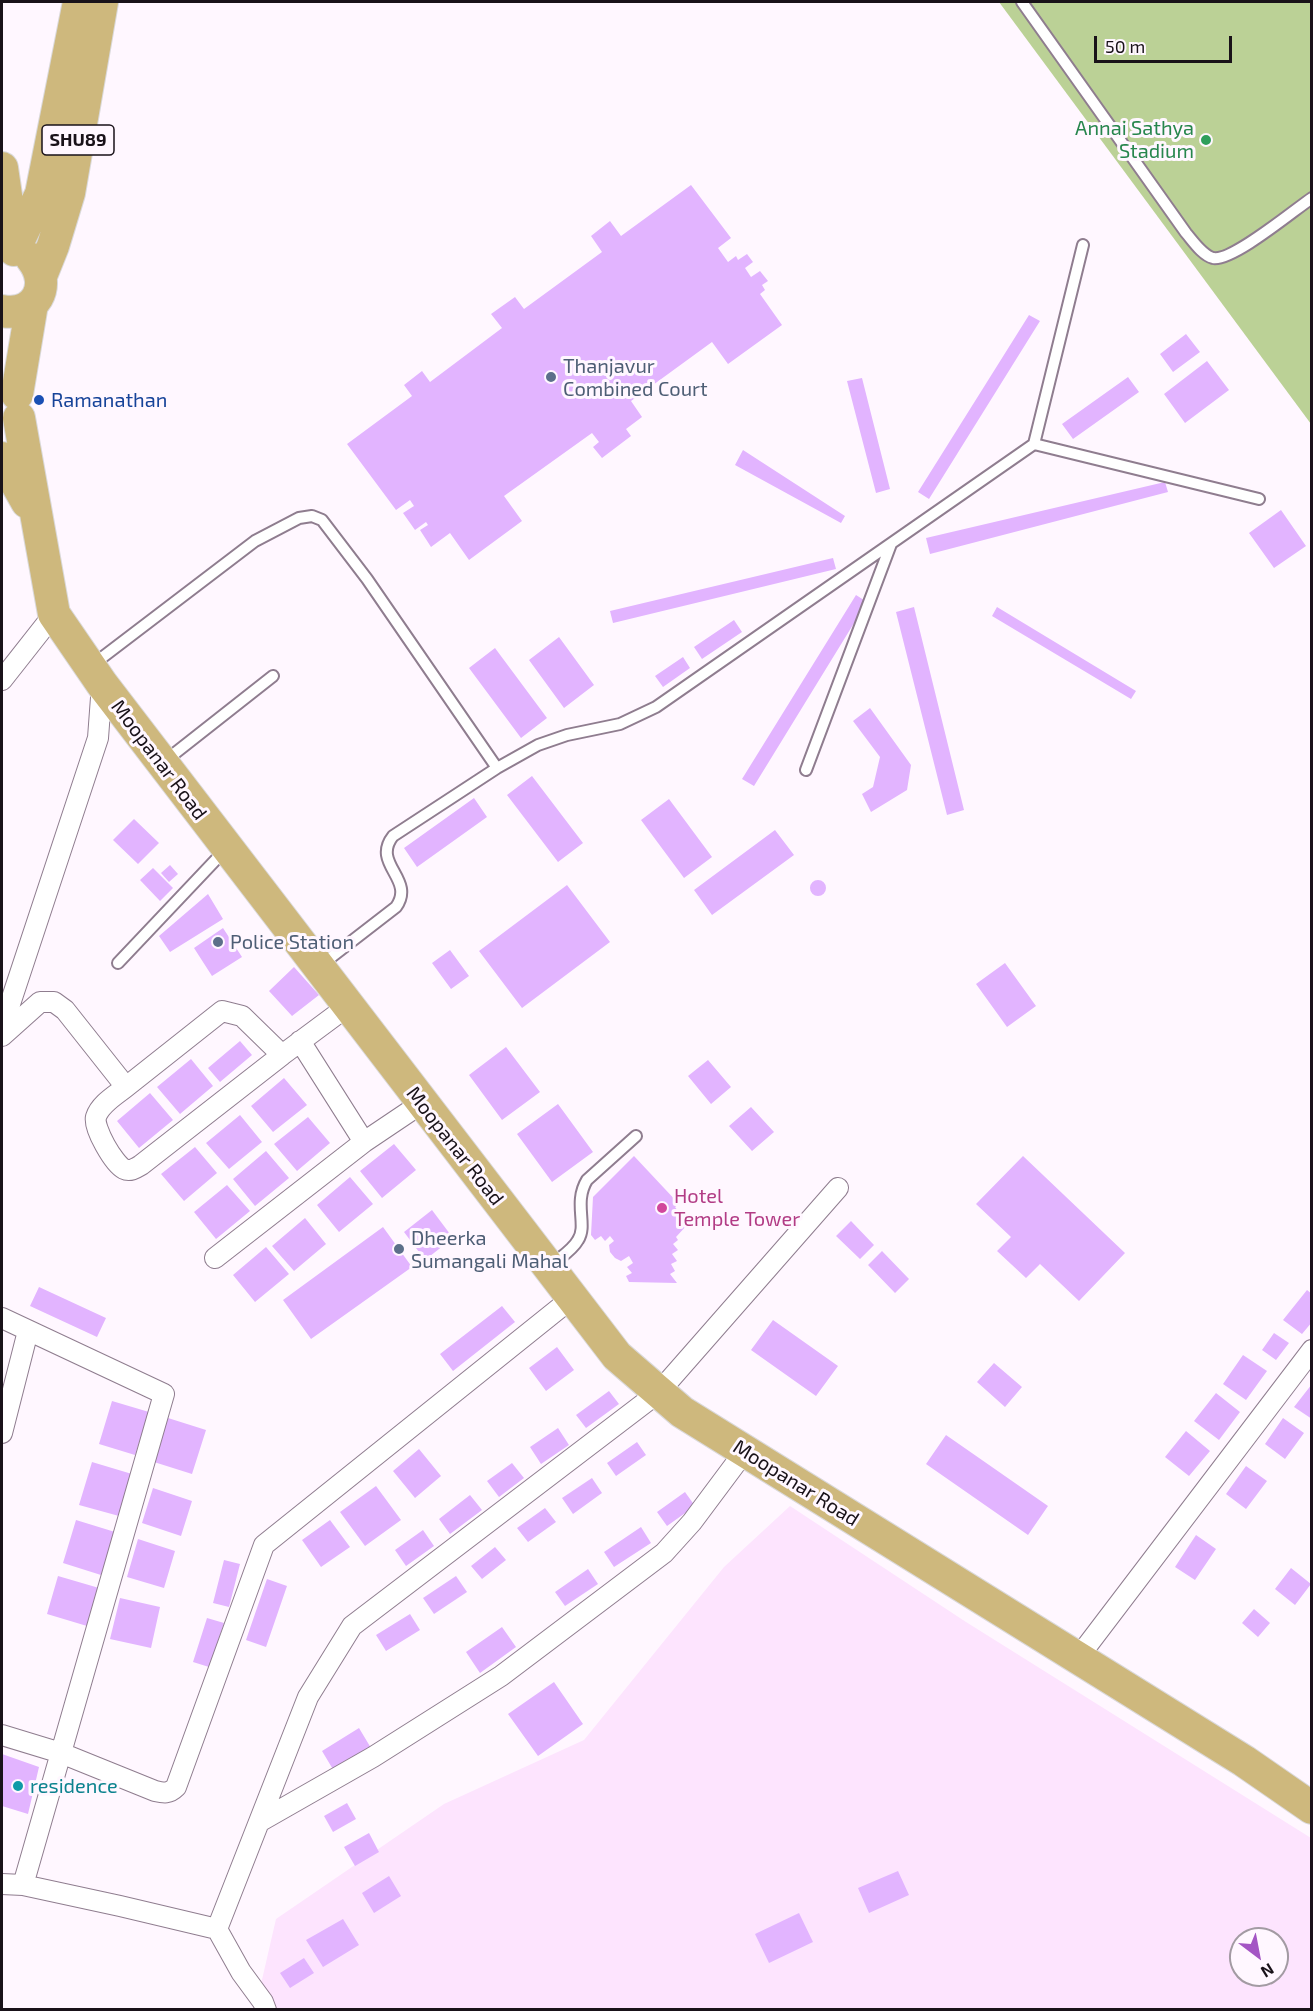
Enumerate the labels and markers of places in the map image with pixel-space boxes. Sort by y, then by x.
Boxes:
place label: Annai Sathya Stadium [1075,116,1194,163]
marker: Annai Sathya Stadium [1199,133,1213,147]
place label: Thanjavur Combined Court [563,354,708,401]
marker: Thanjavur Combined Court [544,370,558,384]
place label: Ramanathan [51,388,167,412]
marker: Ramanathan [32,393,46,407]
place label: Police Station [230,930,354,954]
marker: Police Station [211,935,225,949]
place label: Hotel Temple Tower [674,1184,800,1231]
marker: Hotel Temple Tower [655,1201,669,1215]
place label: Dheerka Sumangali Mahal [411,1226,568,1273]
marker: Dheerka Sumangali Mahal [392,1242,406,1256]
place label: residence [30,1774,118,1798]
marker: residence [11,1779,25,1793]

